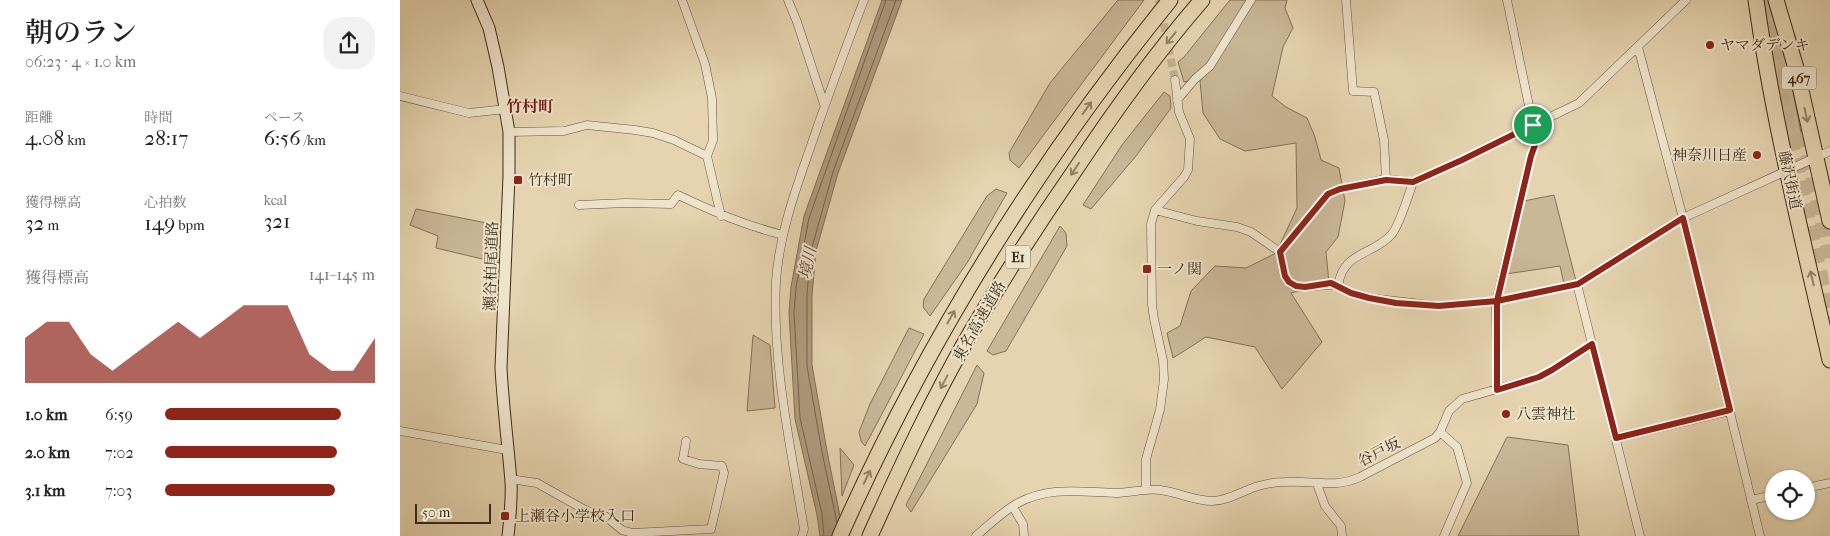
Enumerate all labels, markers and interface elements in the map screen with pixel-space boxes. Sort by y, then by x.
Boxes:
text: 朝のラン [25,16,137,49]
button: share [323,17,375,69]
one-way arrow [1166,31,1177,44]
place label: ヤマダデンキ [1720,36,1810,54]
marker: ヤマダデンキ [1704,39,1716,51]
text: 06:23 · 4 × 1.0 km [25,52,136,71]
road number: 467 [1782,66,1816,90]
district label: 竹村町 [506,97,554,116]
one-way arrow [1082,101,1092,115]
pin [1512,104,1554,146]
one-way arrow [1802,106,1812,122]
text: 距離 [25,109,53,126]
text: 時間 [144,109,172,126]
text: ペース [264,109,305,126]
icon: arrive [1519,111,1547,139]
text: 4.08 [25,126,64,150]
text: 28:17 [144,126,188,150]
text: 6:56 [264,126,301,150]
text: km [64,132,86,149]
text: /km [301,132,326,149]
place label: 神奈川日産 [1672,146,1747,164]
marker: 神奈川日産 [1751,149,1763,161]
street label: 藤沢街道 [1775,149,1805,211]
one-way arrow [1070,162,1080,176]
place label: 竹村町 [528,171,573,189]
marker: 竹村町 [512,174,524,186]
text: kcal [264,192,287,209]
text: 獲得標高 [25,194,81,211]
text: 心拍数 [144,194,186,211]
text: 321 [264,209,291,233]
text: 32 [25,211,44,235]
text: 149 [144,211,175,235]
text: m [44,217,59,234]
text: bpm [175,217,205,234]
street label: 瀬谷柏尾道路 [480,221,502,311]
water label: 境川 [795,244,821,281]
road number: E1 [1006,246,1030,268]
place label: 一ノ関 [1157,260,1202,278]
marker: 一ノ関 [1141,263,1153,275]
text: 141–145 m [309,265,375,284]
text: 獲得標高 [25,268,89,287]
one-way arrow [1807,270,1816,286]
street label: 東名高速道路 [949,278,1009,364]
one-way arrow [946,311,956,325]
one-way arrow [939,374,949,388]
text: 1.0 km [25,405,68,424]
text: 6:59 [105,405,133,424]
place label: 八雲神社 [1516,405,1576,423]
marker: 八雲神社 [1500,408,1512,420]
street label: 谷戸坂 [1355,434,1403,470]
text: 2.0 km [25,443,70,462]
text: 7:02 [105,443,134,462]
one-way arrow [863,470,872,485]
map controls [1765,470,1815,520]
button: locate [1765,470,1815,520]
text: 3.1 km [25,481,65,500]
text: 7:03 [105,481,132,500]
scale bar [415,501,491,524]
text: 50 m [422,504,450,521]
place label: 上瀬谷小学校入口 [515,507,635,525]
marker: 上瀬谷小学校入口 [499,510,511,522]

